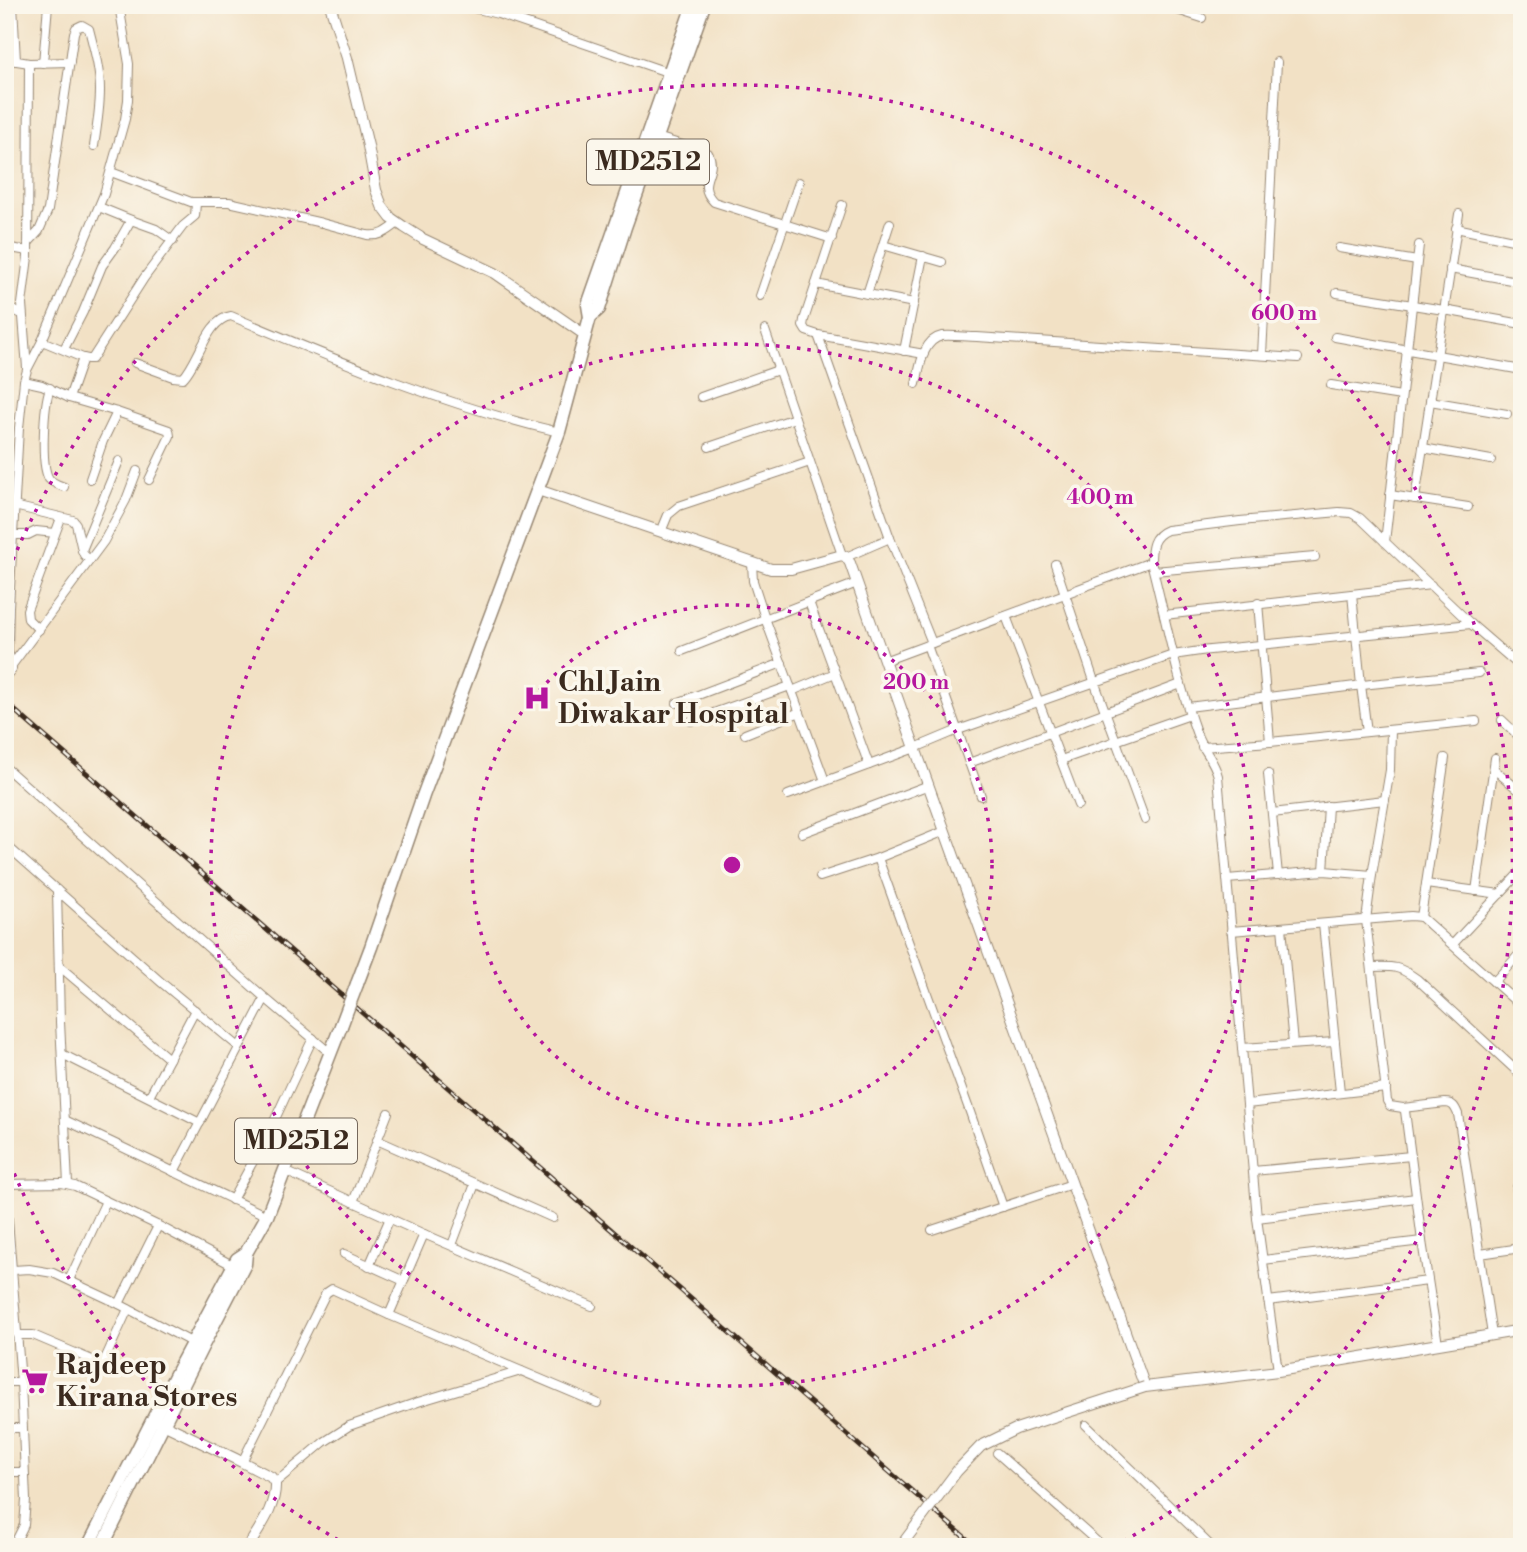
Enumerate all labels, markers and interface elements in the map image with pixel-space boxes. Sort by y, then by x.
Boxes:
road number: MD2512 [587,140,709,184]
text: 600 m [1251,301,1317,327]
text: 400 m [1066,485,1134,511]
place label: Chl Jain Diwakar Hospital [558,665,789,732]
text: 200 m [883,670,949,696]
hospital icon: Chl Jain Diwakar Hospital [522,683,552,713]
centre of rings [720,853,744,877]
road number: MD2512 [235,1118,357,1164]
place label: Rajdeep Kirana Stores [56,1348,237,1415]
supermarket icon: Rajdeep Kirana Stores [20,1366,50,1396]

